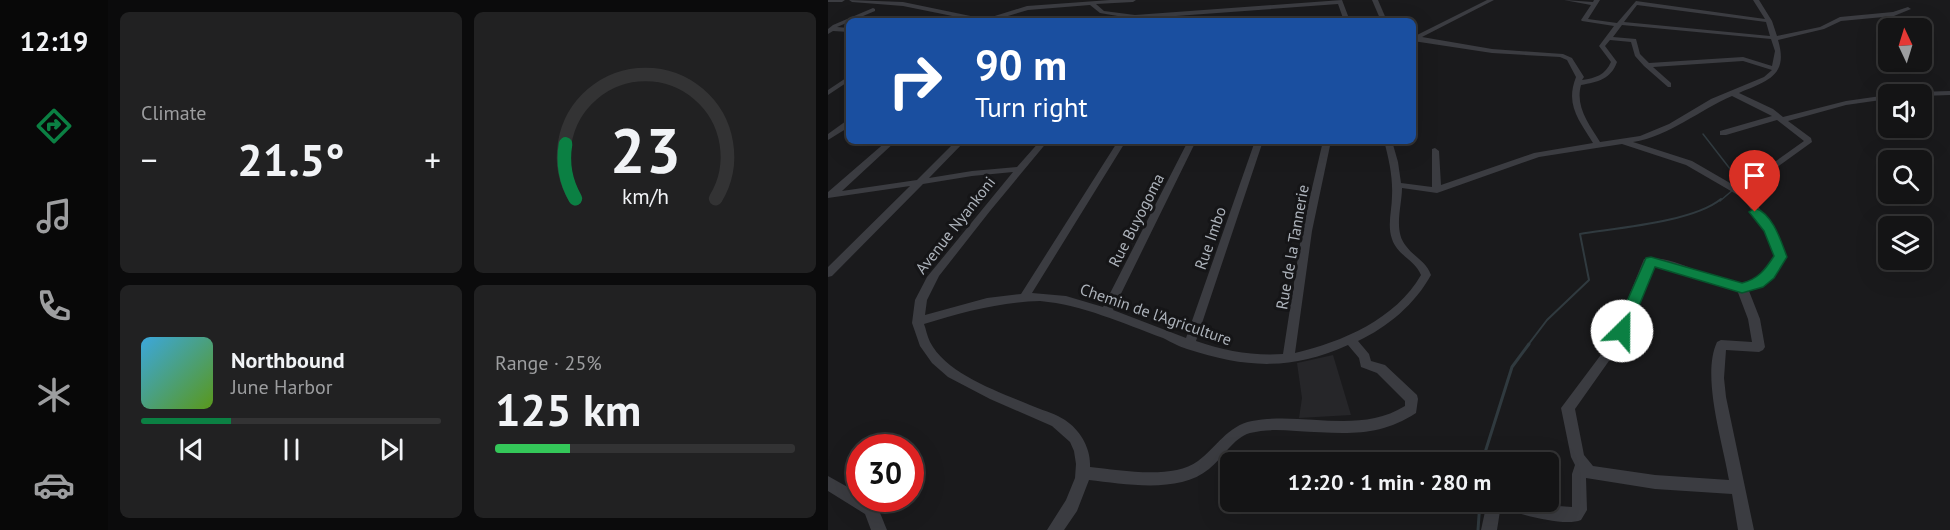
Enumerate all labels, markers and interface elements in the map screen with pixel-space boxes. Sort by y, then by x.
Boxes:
north arrow [1878,18,1932,72]
map controls [1878,18,1932,270]
text: 12:19 [20,24,88,58]
text: 90 m [975,37,1067,92]
icon: right [876,42,954,120]
button: sound [1878,84,1932,138]
text: Turn right [975,90,1088,124]
text: Climate [141,100,207,126]
icon: directions [33,105,75,147]
text: 23 [610,109,680,190]
text: 21.5° [237,130,345,188]
text: − [141,138,158,181]
text: + [424,138,441,181]
pin [1729,150,1780,212]
button: search [1878,150,1932,204]
icon: arrive [1738,159,1771,192]
street label: Rue Buyogoma [1104,170,1168,270]
street label: Avenue Nyankoni [911,172,999,278]
text: km/h [621,183,668,211]
street label: Rue de la Tannerie [1271,183,1313,311]
icon: music [33,195,75,237]
street label: Rue Imbo [1190,204,1230,272]
button: layers [1878,216,1932,270]
street label: Chemin de l'Agriculture [1078,279,1234,349]
icon: phone [33,285,75,327]
position arrow [1590,299,1654,363]
text: Northbound [231,346,345,374]
text: Range · 25% [495,350,602,376]
icon: climate [33,374,75,416]
text: June Harbor [231,374,333,400]
text: 125 km [495,380,641,438]
icon: previous [175,433,208,466]
icon: pause [275,433,308,466]
icon: next [375,433,408,466]
speed limit sign: 30 [846,434,924,512]
icon: car [33,464,75,506]
text: 12:20 · 1 min · 280 m [1288,468,1491,496]

